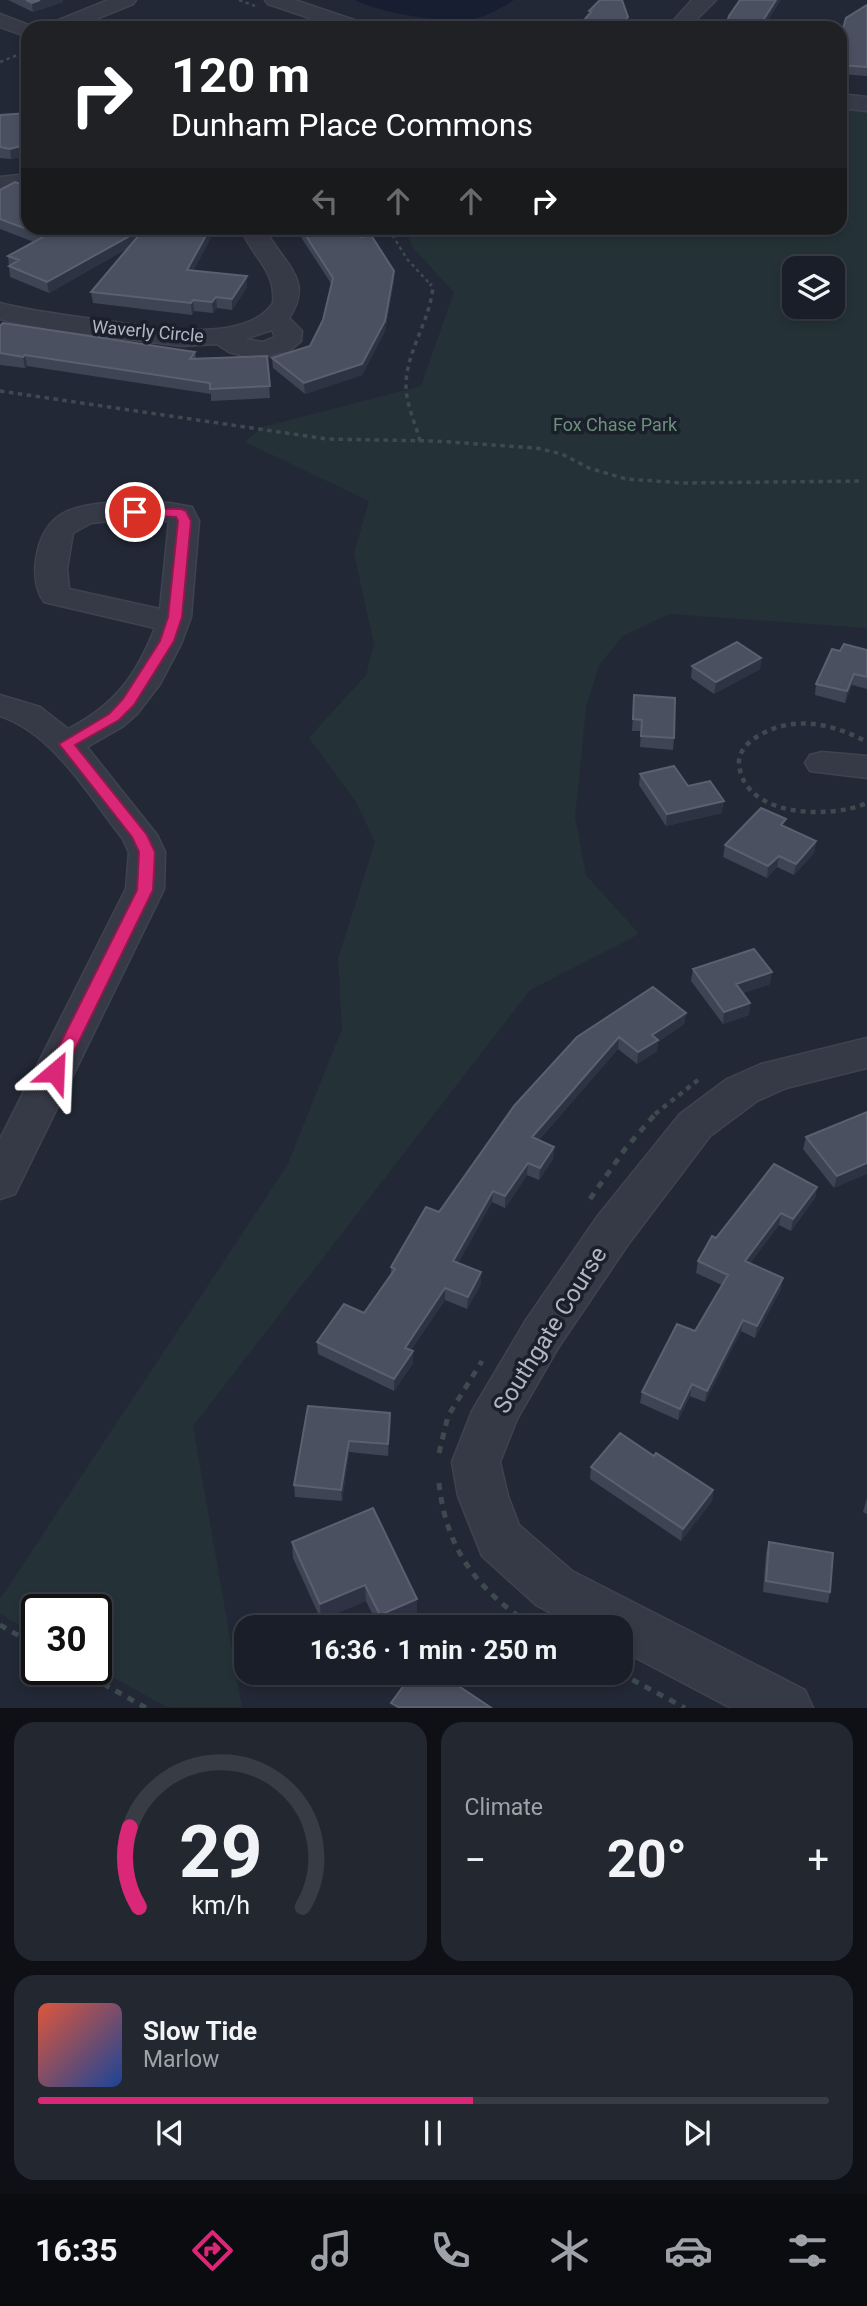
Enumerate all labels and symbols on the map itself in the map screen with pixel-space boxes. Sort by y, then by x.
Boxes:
street label: Waverly Circle [91,316,205,346]
park label: Fox Chase Park [553,414,678,435]
pin [105,482,165,542]
position arrow [18,1035,92,1109]
street label: Southgate Course [487,1242,613,1418]
speed limit sign: 30 [21,1594,112,1685]

